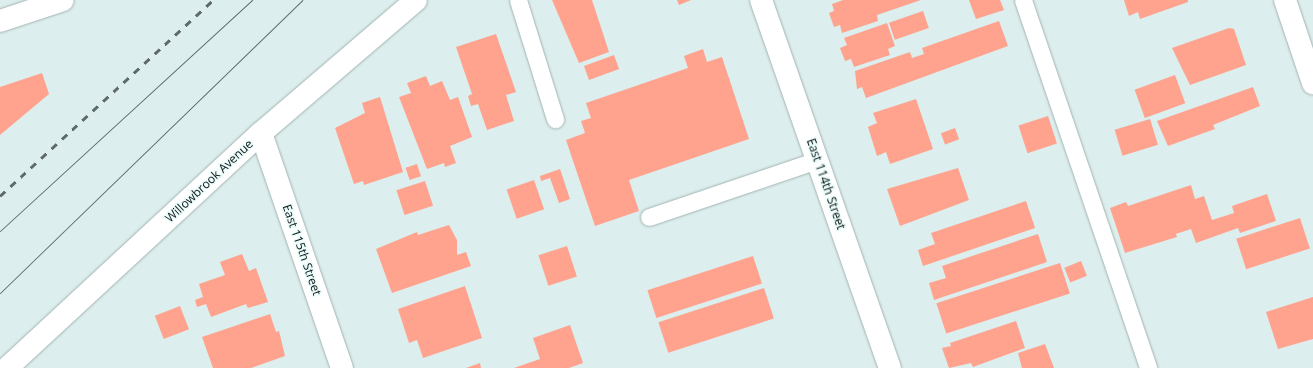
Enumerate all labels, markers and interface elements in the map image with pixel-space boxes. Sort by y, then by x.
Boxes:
street label: Willowbrook Avenue [162,137,256,225]
street label: East 114th Street [804,137,848,231]
street label: East 115th Street [280,203,324,297]

